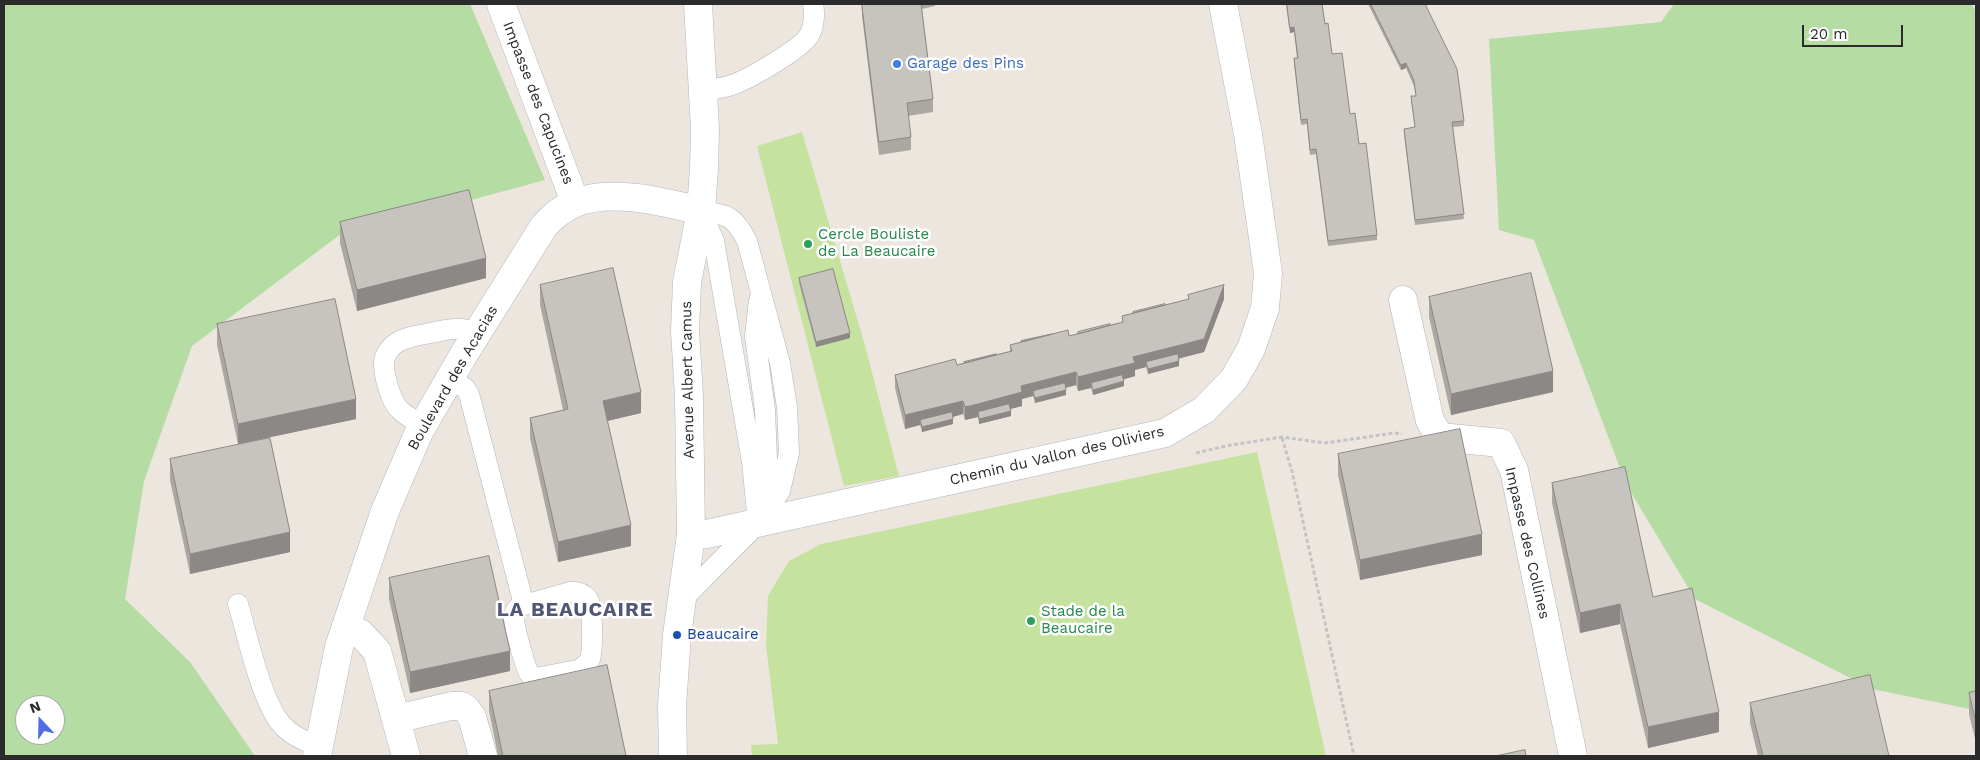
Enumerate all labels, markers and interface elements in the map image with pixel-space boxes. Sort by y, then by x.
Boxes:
scale bar [1805,15,1906,47]
street label: Impasse des Capucines [499,19,577,187]
text: 20 m [1810,25,1848,43]
place label: Garage des Pins [907,55,1024,73]
marker: Garage des Pins [891,58,903,70]
place label: Cercle Bouliste de La Beaucaire [818,226,935,261]
marker: Cercle Bouliste de La Beaucaire [802,238,814,250]
street label: Avenue Albert Camus [678,301,698,459]
street label: Boulevard des Acacias [404,302,502,454]
street label: Chemin du Vallon des Oliviers [948,423,1166,489]
street label: Impasse des Collines [1501,465,1553,621]
district label: LA BEAUCAIRE [495,598,655,622]
place label: Stade de la Beaucaire [1041,603,1125,638]
marker: Stade de la Beaucaire [1025,615,1037,627]
place label: Beaucaire [687,626,759,644]
marker: Beaucaire [671,629,683,641]
north arrow [15,695,65,745]
text: N [27,698,43,716]

